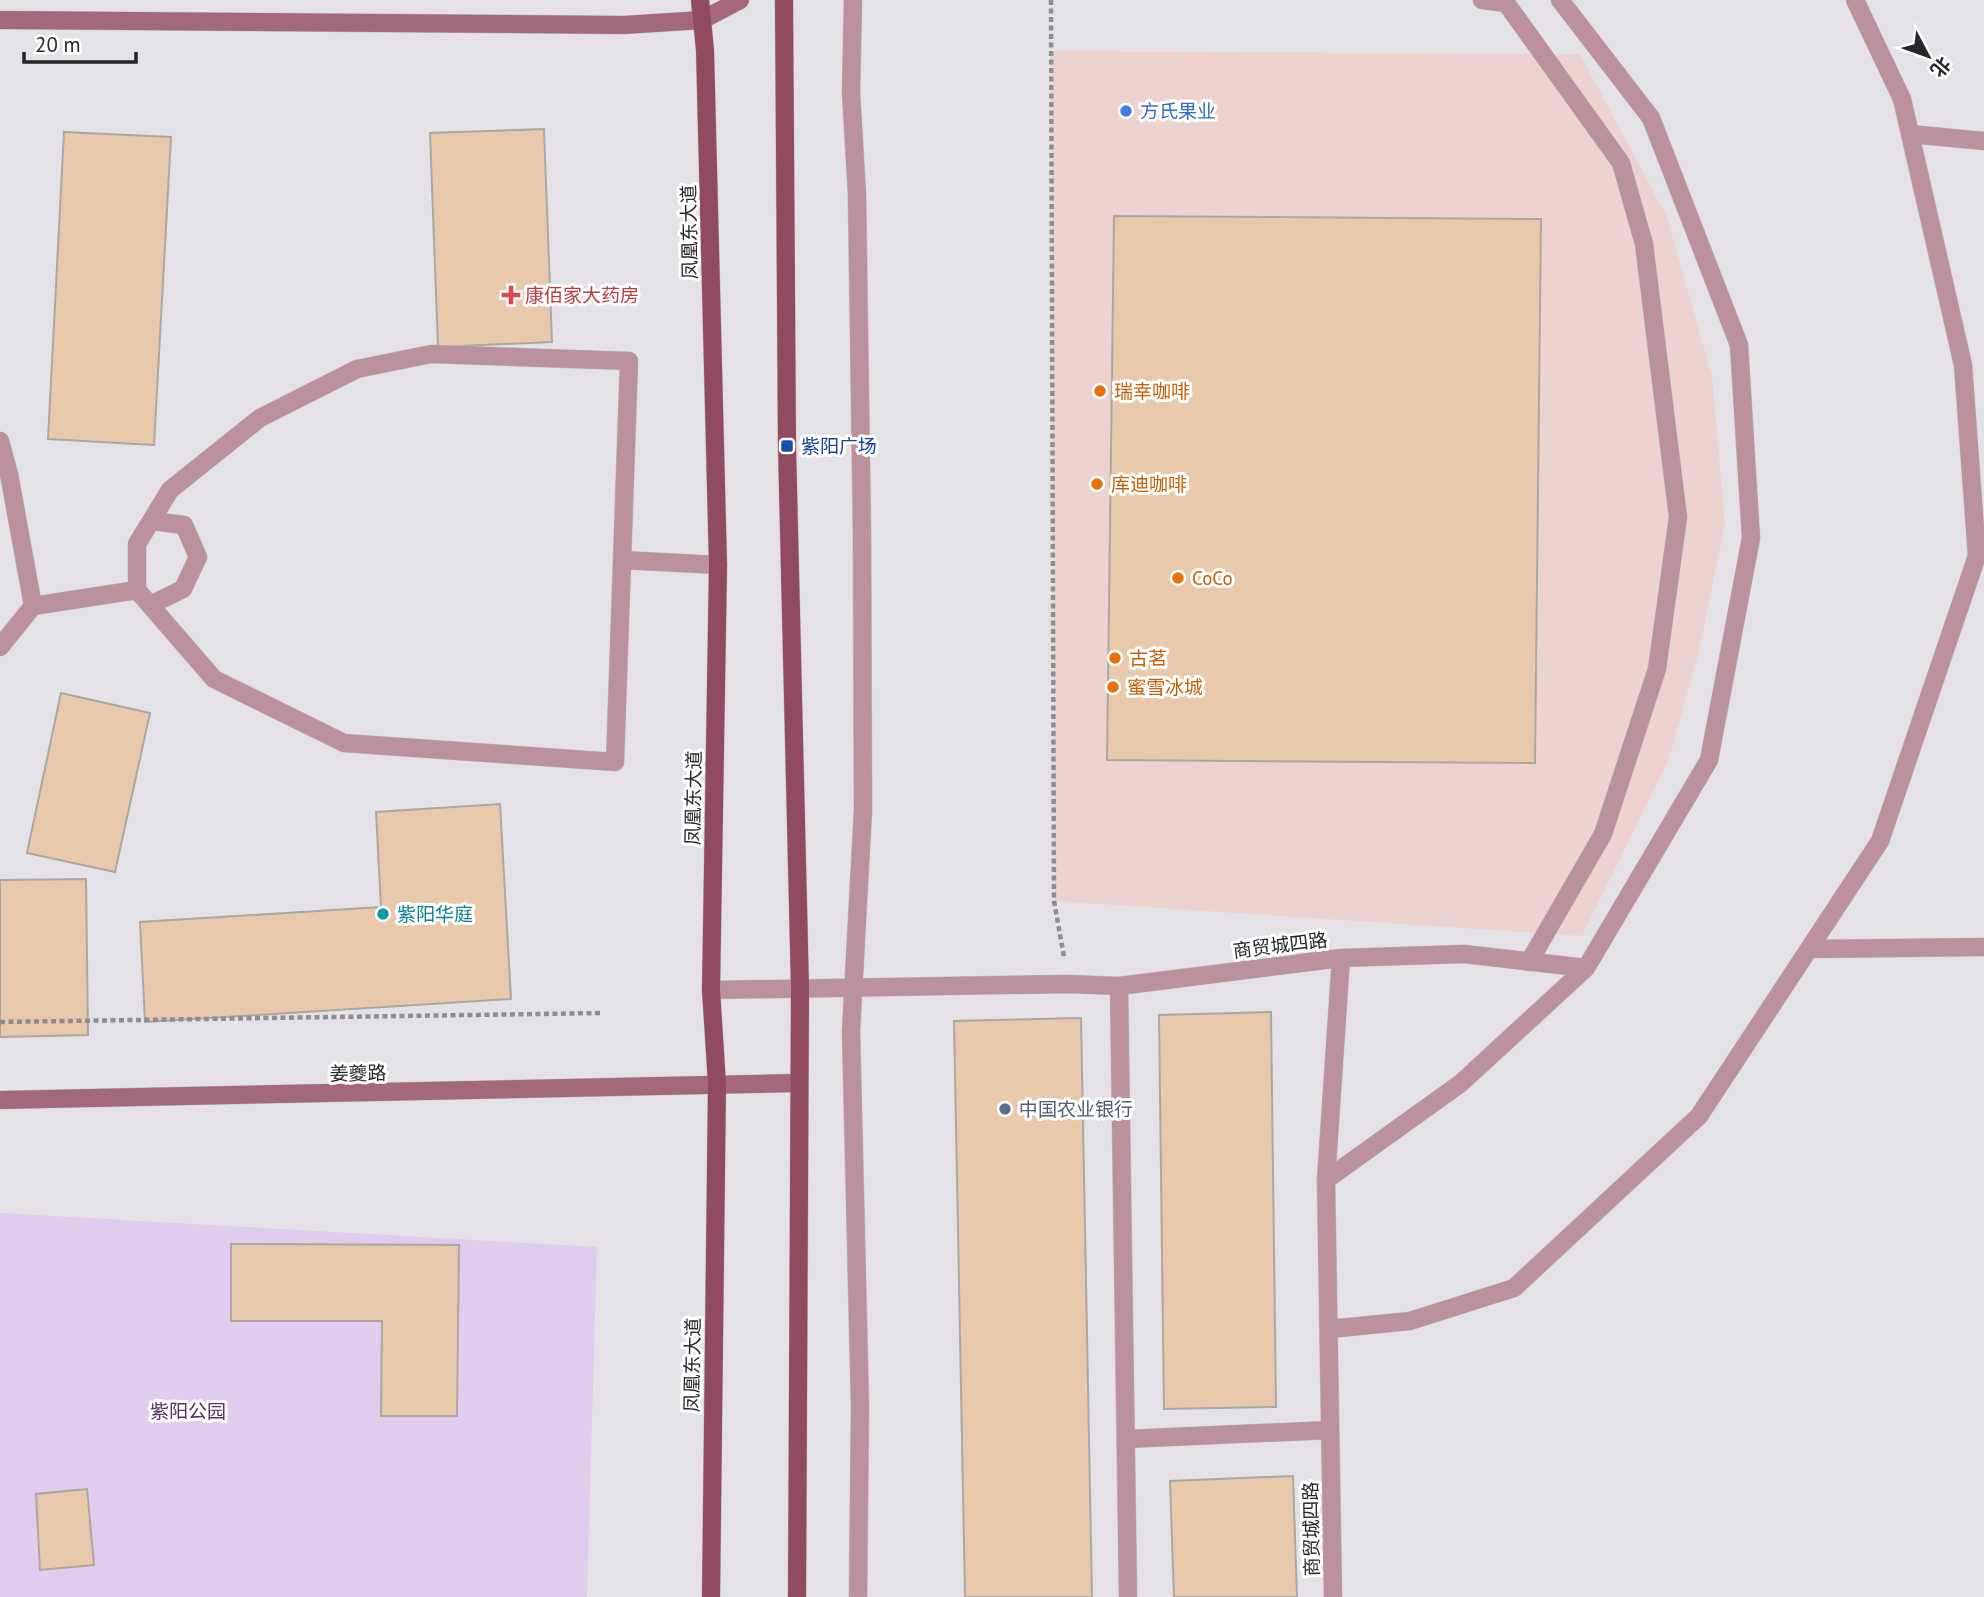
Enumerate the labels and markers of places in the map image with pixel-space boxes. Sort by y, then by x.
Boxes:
place label: 方氏果业 [1140,99,1216,123]
marker: 方氏果业 [1118,103,1134,119]
place label: 康佰家大药房 [525,283,639,307]
marker: 康佰家大药房 [503,287,519,303]
place label: 瑞幸咖啡 [1114,379,1190,403]
marker: 瑞幸咖啡 [1092,383,1108,399]
place label: 紫阳广场 [801,434,877,458]
marker: 紫阳广场 [779,438,795,454]
place label: 库迪咖啡 [1111,472,1187,496]
marker: 库迪咖啡 [1089,476,1105,492]
place label: CoCo [1192,566,1233,590]
marker: CoCo [1170,570,1186,586]
place label: 古茗 [1129,646,1167,670]
marker: 古茗 [1107,650,1123,666]
place label: 蜜雪冰城 [1127,675,1203,699]
marker: 蜜雪冰城 [1105,679,1121,695]
place label: 紫阳华庭 [397,902,473,926]
marker: 紫阳华庭 [375,906,391,922]
place label: 中国农业银行 [1019,1097,1133,1121]
marker: 中国农业银行 [997,1101,1013,1117]

